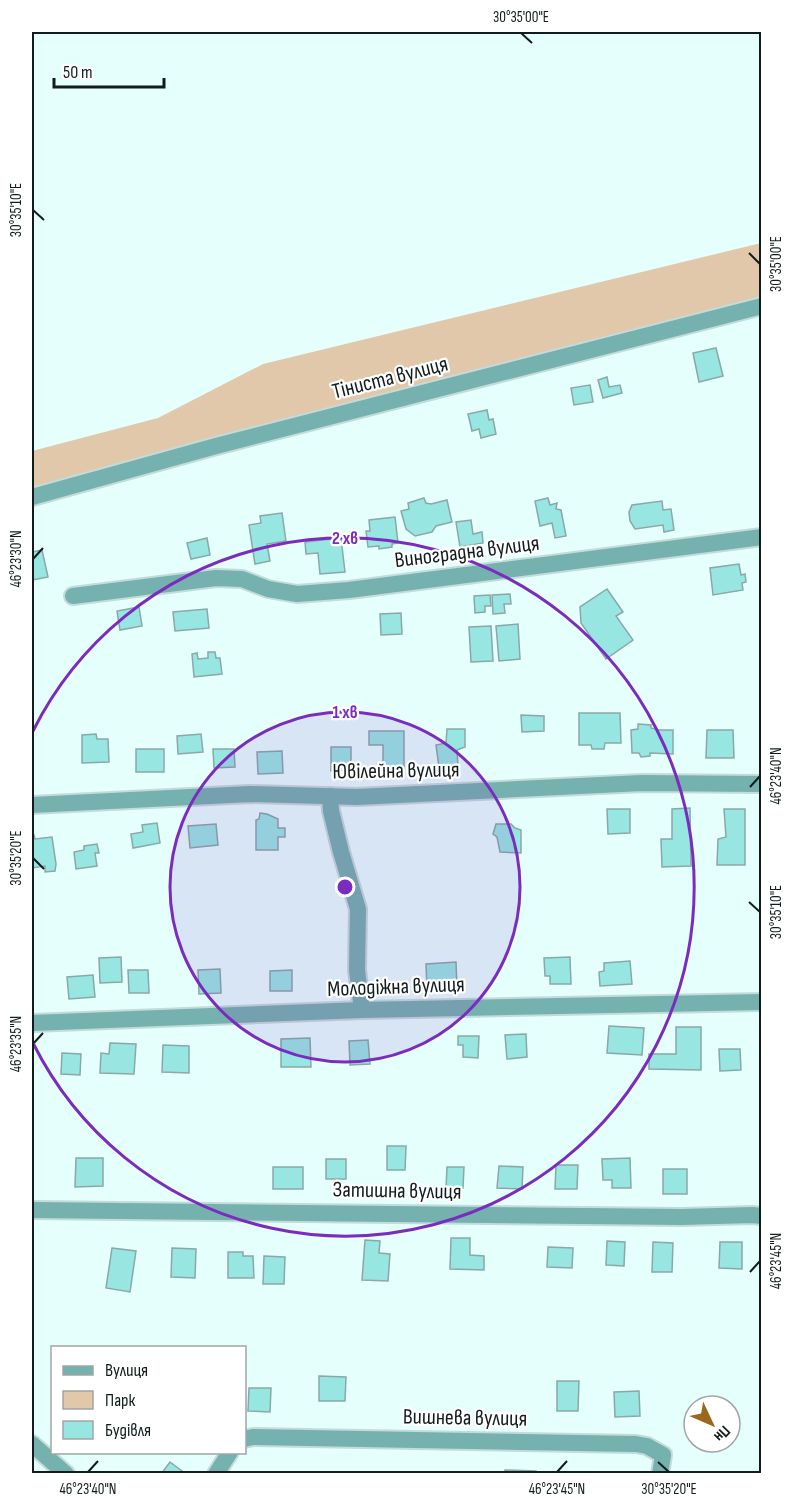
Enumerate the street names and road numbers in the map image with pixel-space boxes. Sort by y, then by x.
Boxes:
street label: Тіниста вулиця [329,351,451,405]
street label: Виноградна вулиця [393,530,541,574]
street label: Ювілейна вулиця [332,756,460,786]
street label: Молодіжна вулиця [327,971,465,1003]
street label: Затишна вулиця [332,1176,462,1206]
street label: Вишнева вулиця [403,1403,527,1433]

